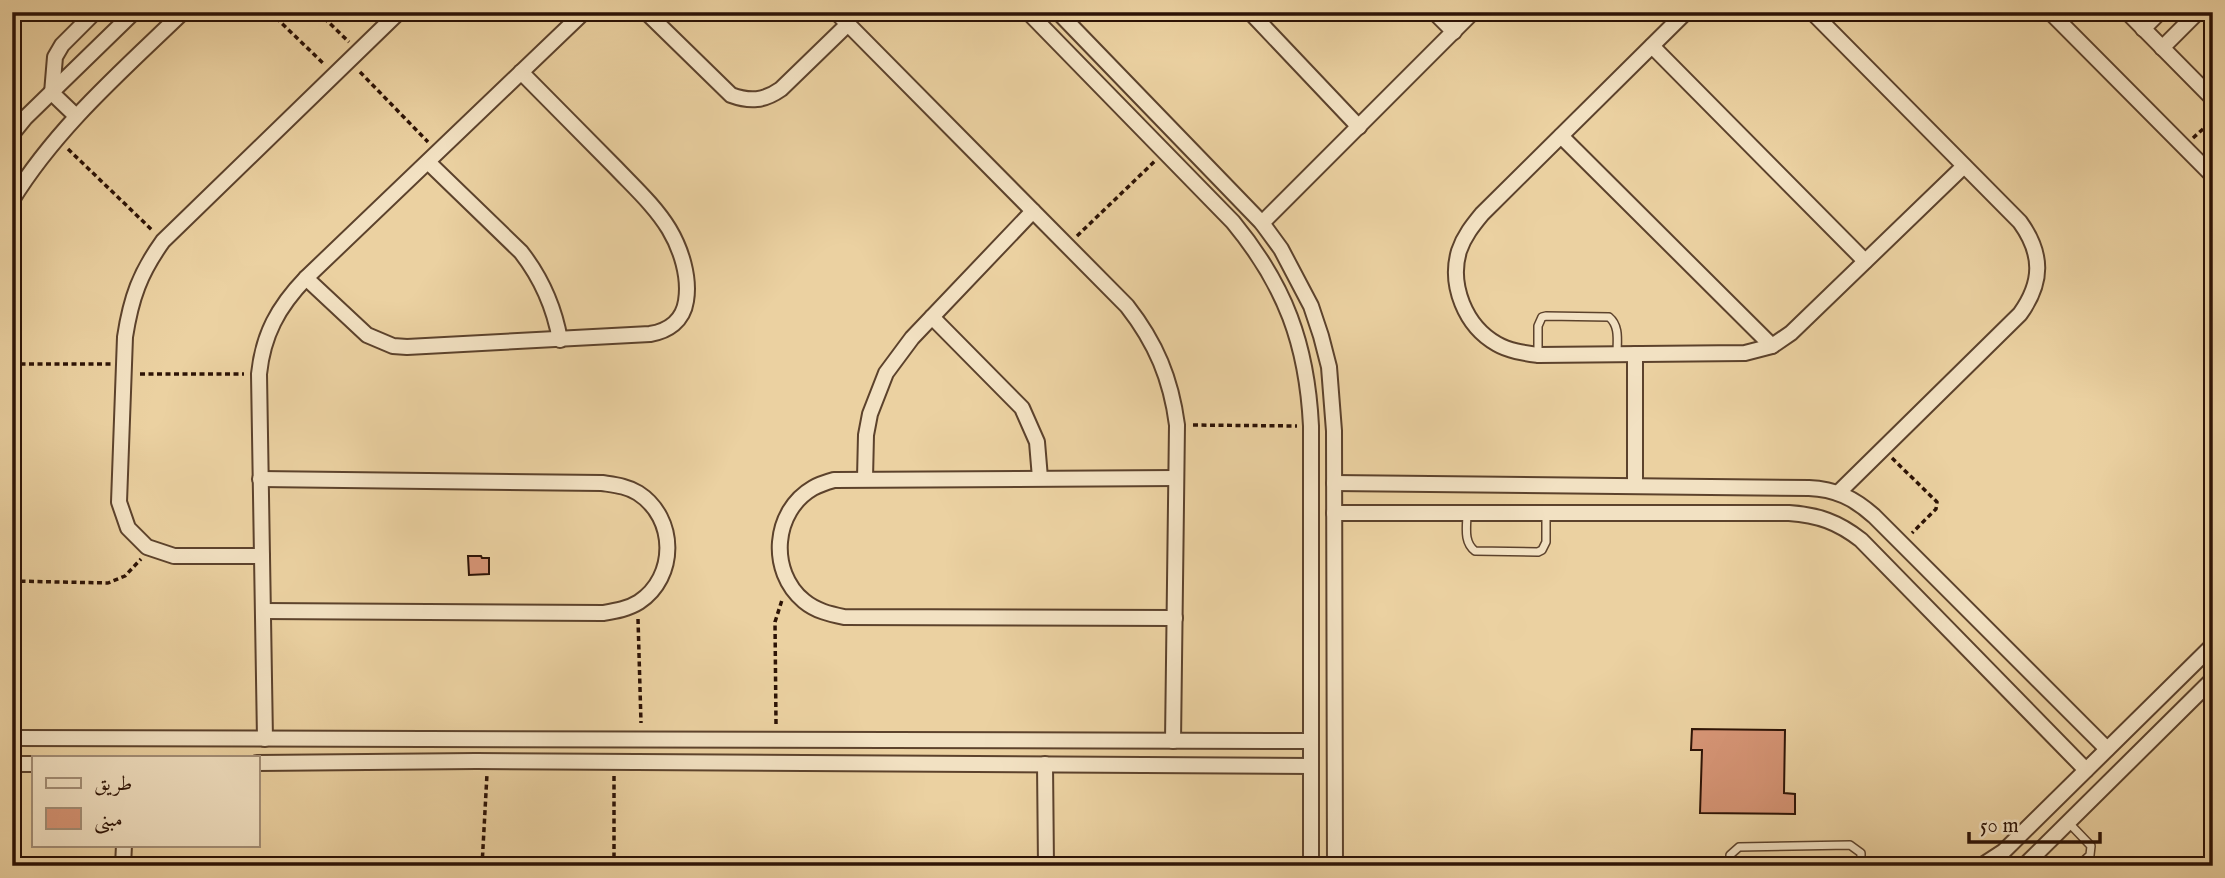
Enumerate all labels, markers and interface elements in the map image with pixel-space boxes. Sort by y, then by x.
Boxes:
legend [32,756,259,846]
text: طريق [94,771,132,798]
scale bar [1969,801,2101,845]
text: مبنى [94,807,123,834]
text: 50 m [1980,813,2019,840]

